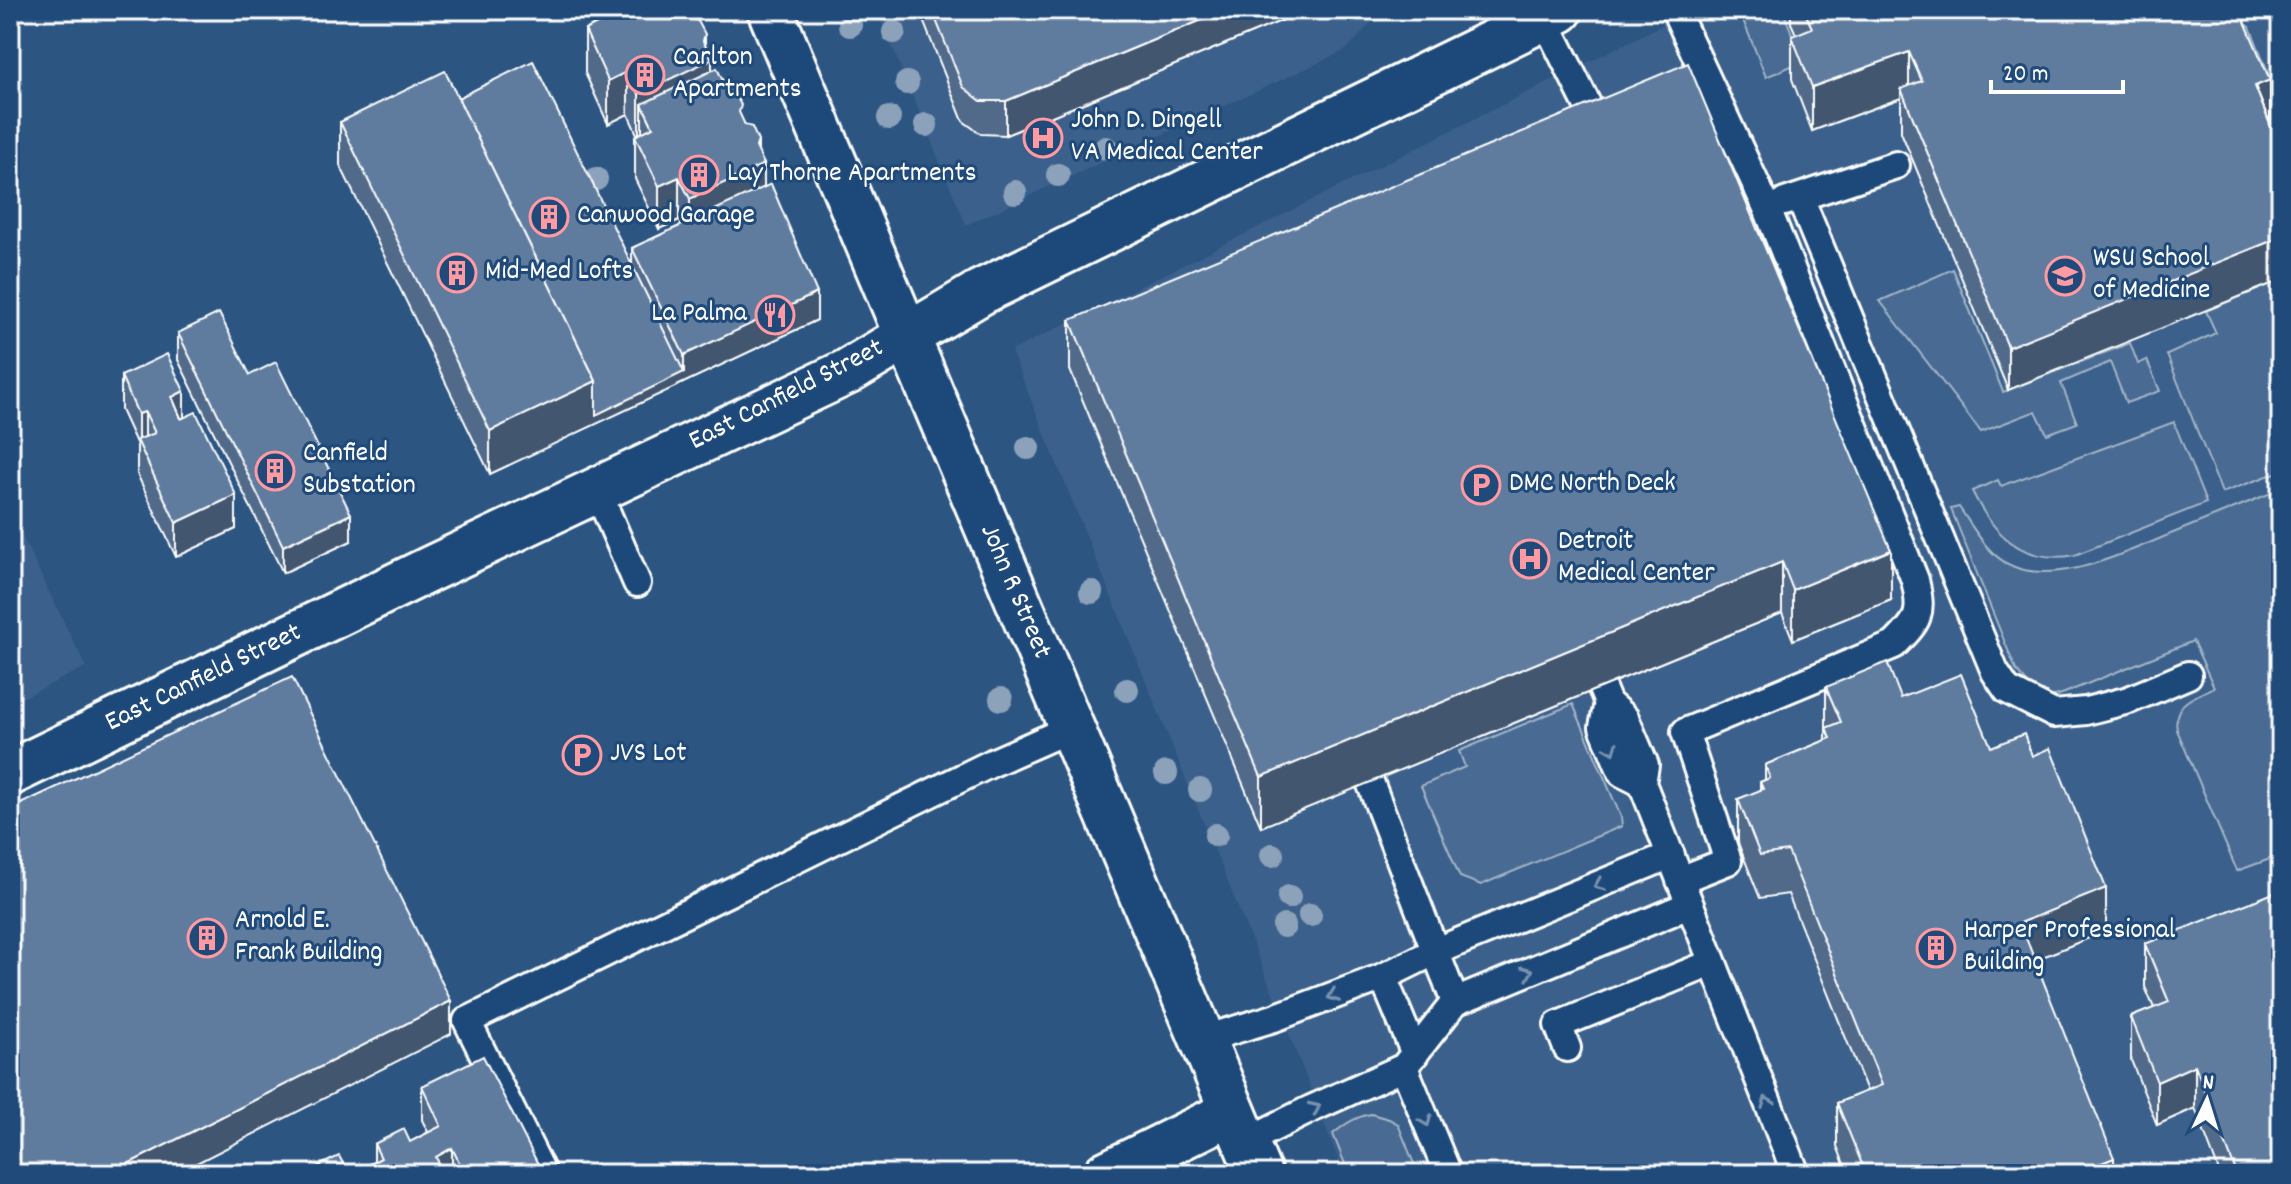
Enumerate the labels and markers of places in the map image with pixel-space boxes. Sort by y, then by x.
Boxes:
place label: Carlton Apartments [673,39,802,111]
building icon: Carlton Apartments [624,54,666,96]
place label: John D. Dingell VA Medical Center [1071,102,1263,174]
hospital icon: John D. Dingell VA Medical Center [1022,117,1064,159]
building icon: Lay Thorne Apartments [678,154,720,196]
place label: Lay Thorne Apartments [727,155,977,195]
building icon: Canwood Garage [528,196,570,238]
place label: Canwood Garage [577,197,755,237]
place label: WSU School of Medicine [2093,240,2210,312]
building icon: Mid-Med Lofts [436,252,478,294]
place label: Mid-Med Lofts [485,253,633,293]
school or university icon: WSU School of Medicine [2044,255,2086,297]
restaurant icon: La Palma [754,294,796,336]
place label: La Palma [651,295,748,335]
place label: Canfield Substation [303,435,416,507]
building icon: Canfield Substation [254,450,296,492]
parking icon: DMC North Deck [1460,464,1502,506]
place label: DMC North Deck [1509,465,1676,505]
place label: Detroit Medical Center [1558,523,1715,595]
hospital icon: Detroit Medical Center [1509,538,1551,580]
parking icon: JVS Lot [561,734,603,776]
place label: JVS Lot [610,735,687,775]
place label: Arnold E. Frank Building [235,902,382,974]
place label: Harper Professional Building [1964,912,2176,984]
building icon: Arnold E. Frank Building [186,917,228,959]
building icon: Harper Professional Building [1915,927,1957,969]

